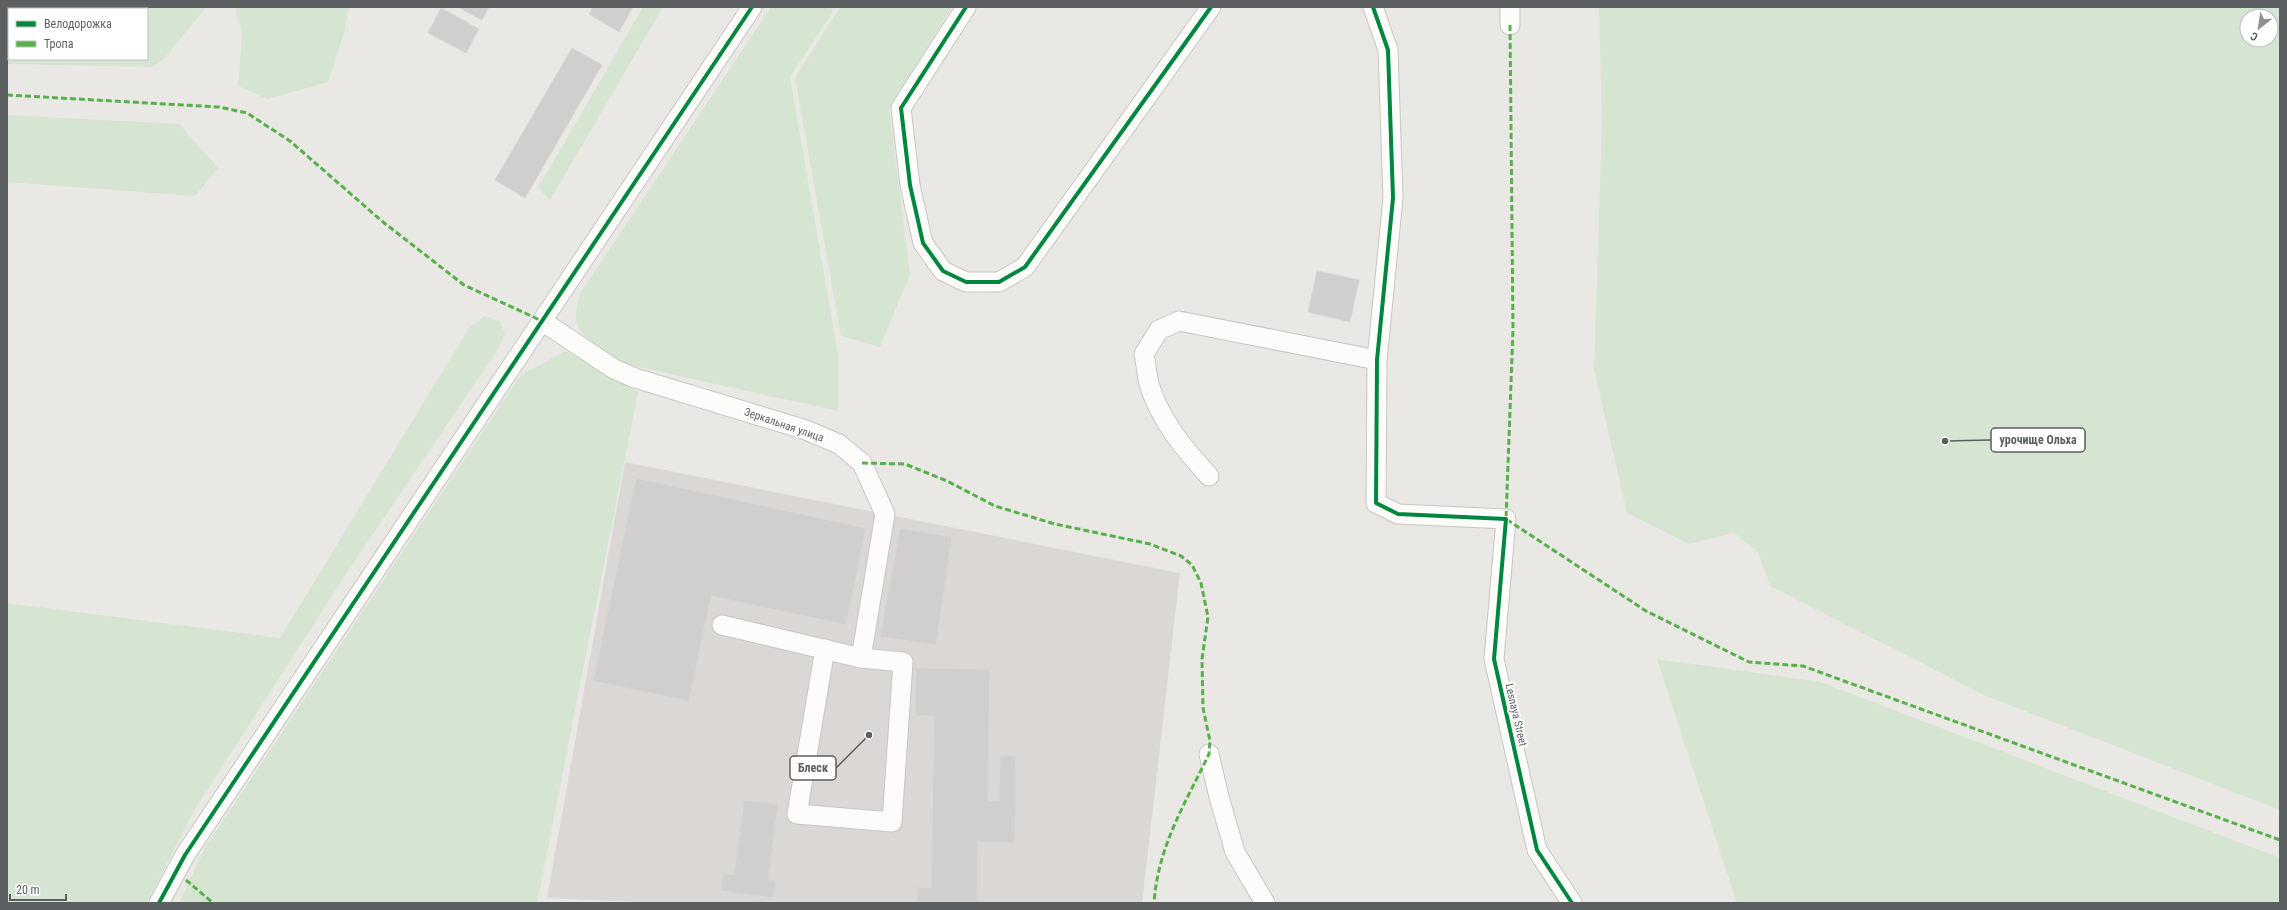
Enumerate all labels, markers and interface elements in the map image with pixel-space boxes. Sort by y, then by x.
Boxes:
legend [8,8,148,60]
north arrow [2239,8,2279,48]
text: Велодорожка [44,17,112,31]
text: С [2248,29,2260,43]
text: Тропа [44,37,74,51]
street label: Зеркальная улица [743,405,825,445]
callout: урочище Ольха [1991,428,2085,452]
text: урочище Ольха [1999,433,2077,447]
street label: Lesnaya Street [1502,682,1530,748]
callout: Блеск [790,756,836,780]
text: Блеск [798,761,828,775]
scale bar [10,876,66,902]
text: 20 m [16,883,40,897]

